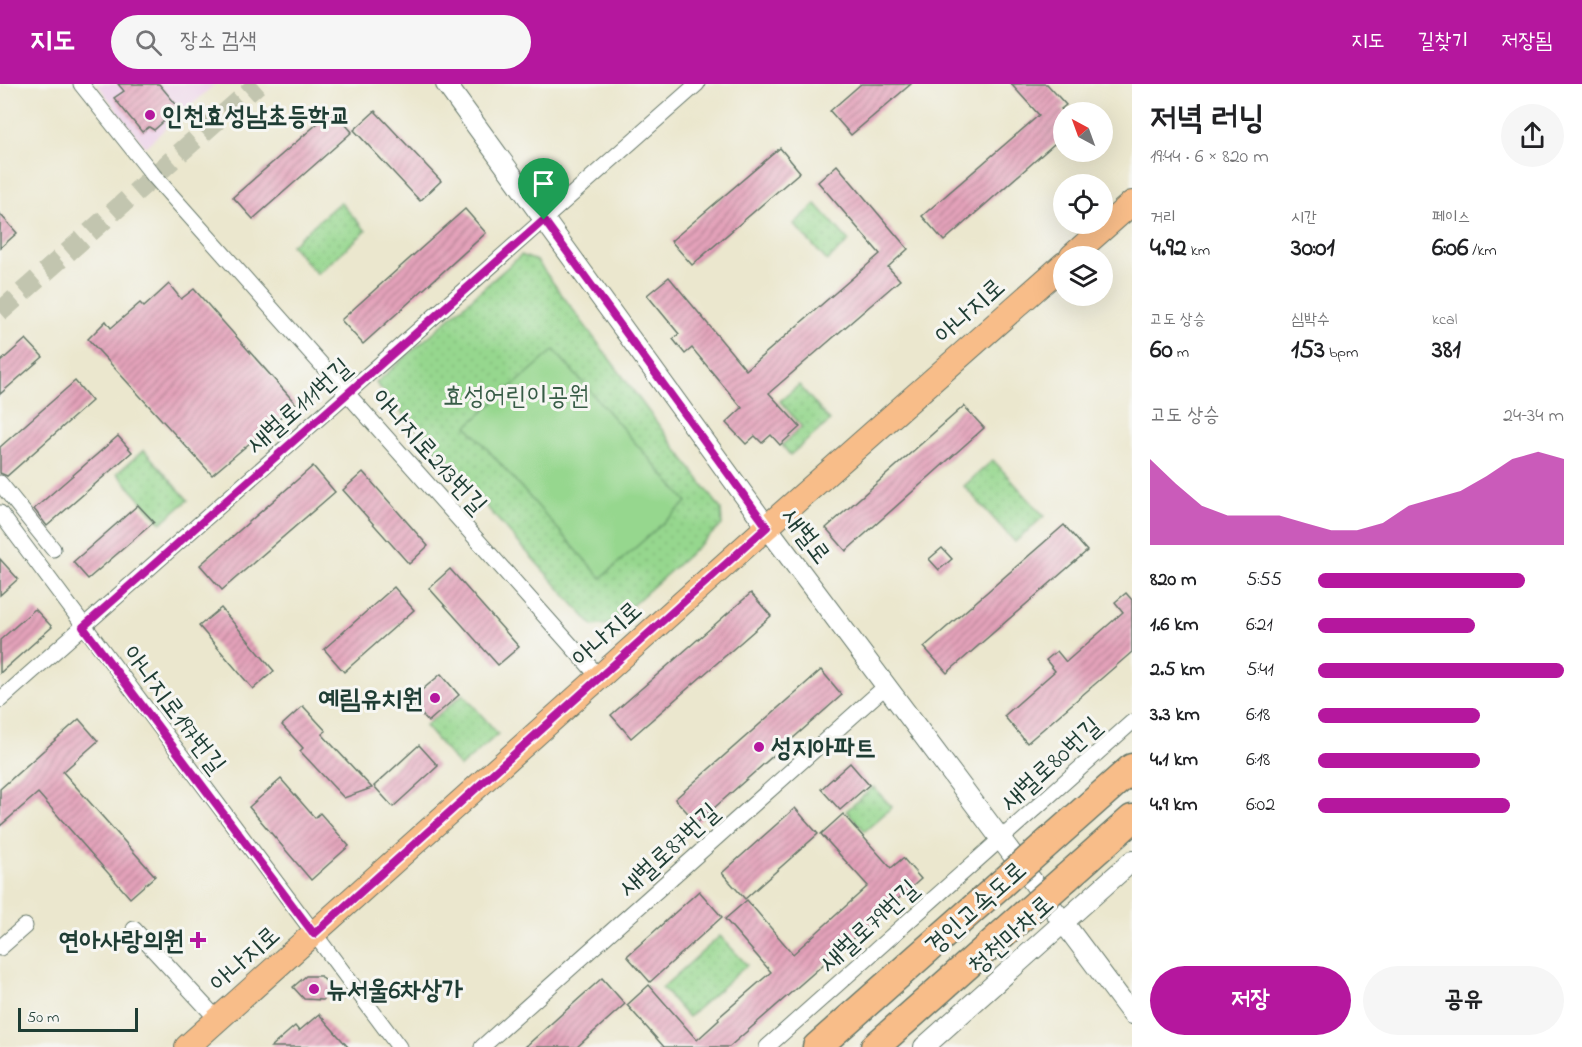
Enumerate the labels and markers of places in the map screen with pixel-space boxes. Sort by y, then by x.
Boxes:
place label: 인천효성남초등학교 [162,99,350,137]
marker: 인천효성남초등학교 [143,108,157,122]
pin [518,158,569,220]
place label: 예림유치원 [318,682,423,720]
marker: 예림유치원 [428,691,442,705]
place label: 성지아파트 [771,731,876,769]
marker: 성지아파트 [752,740,766,754]
place label: 연아사랑의원 [58,924,184,962]
marker: 연아사랑의원 [189,931,207,949]
place label: 뉴서울6차상가 [326,973,463,1011]
marker: 뉴서울6차상가 [307,982,321,996]

